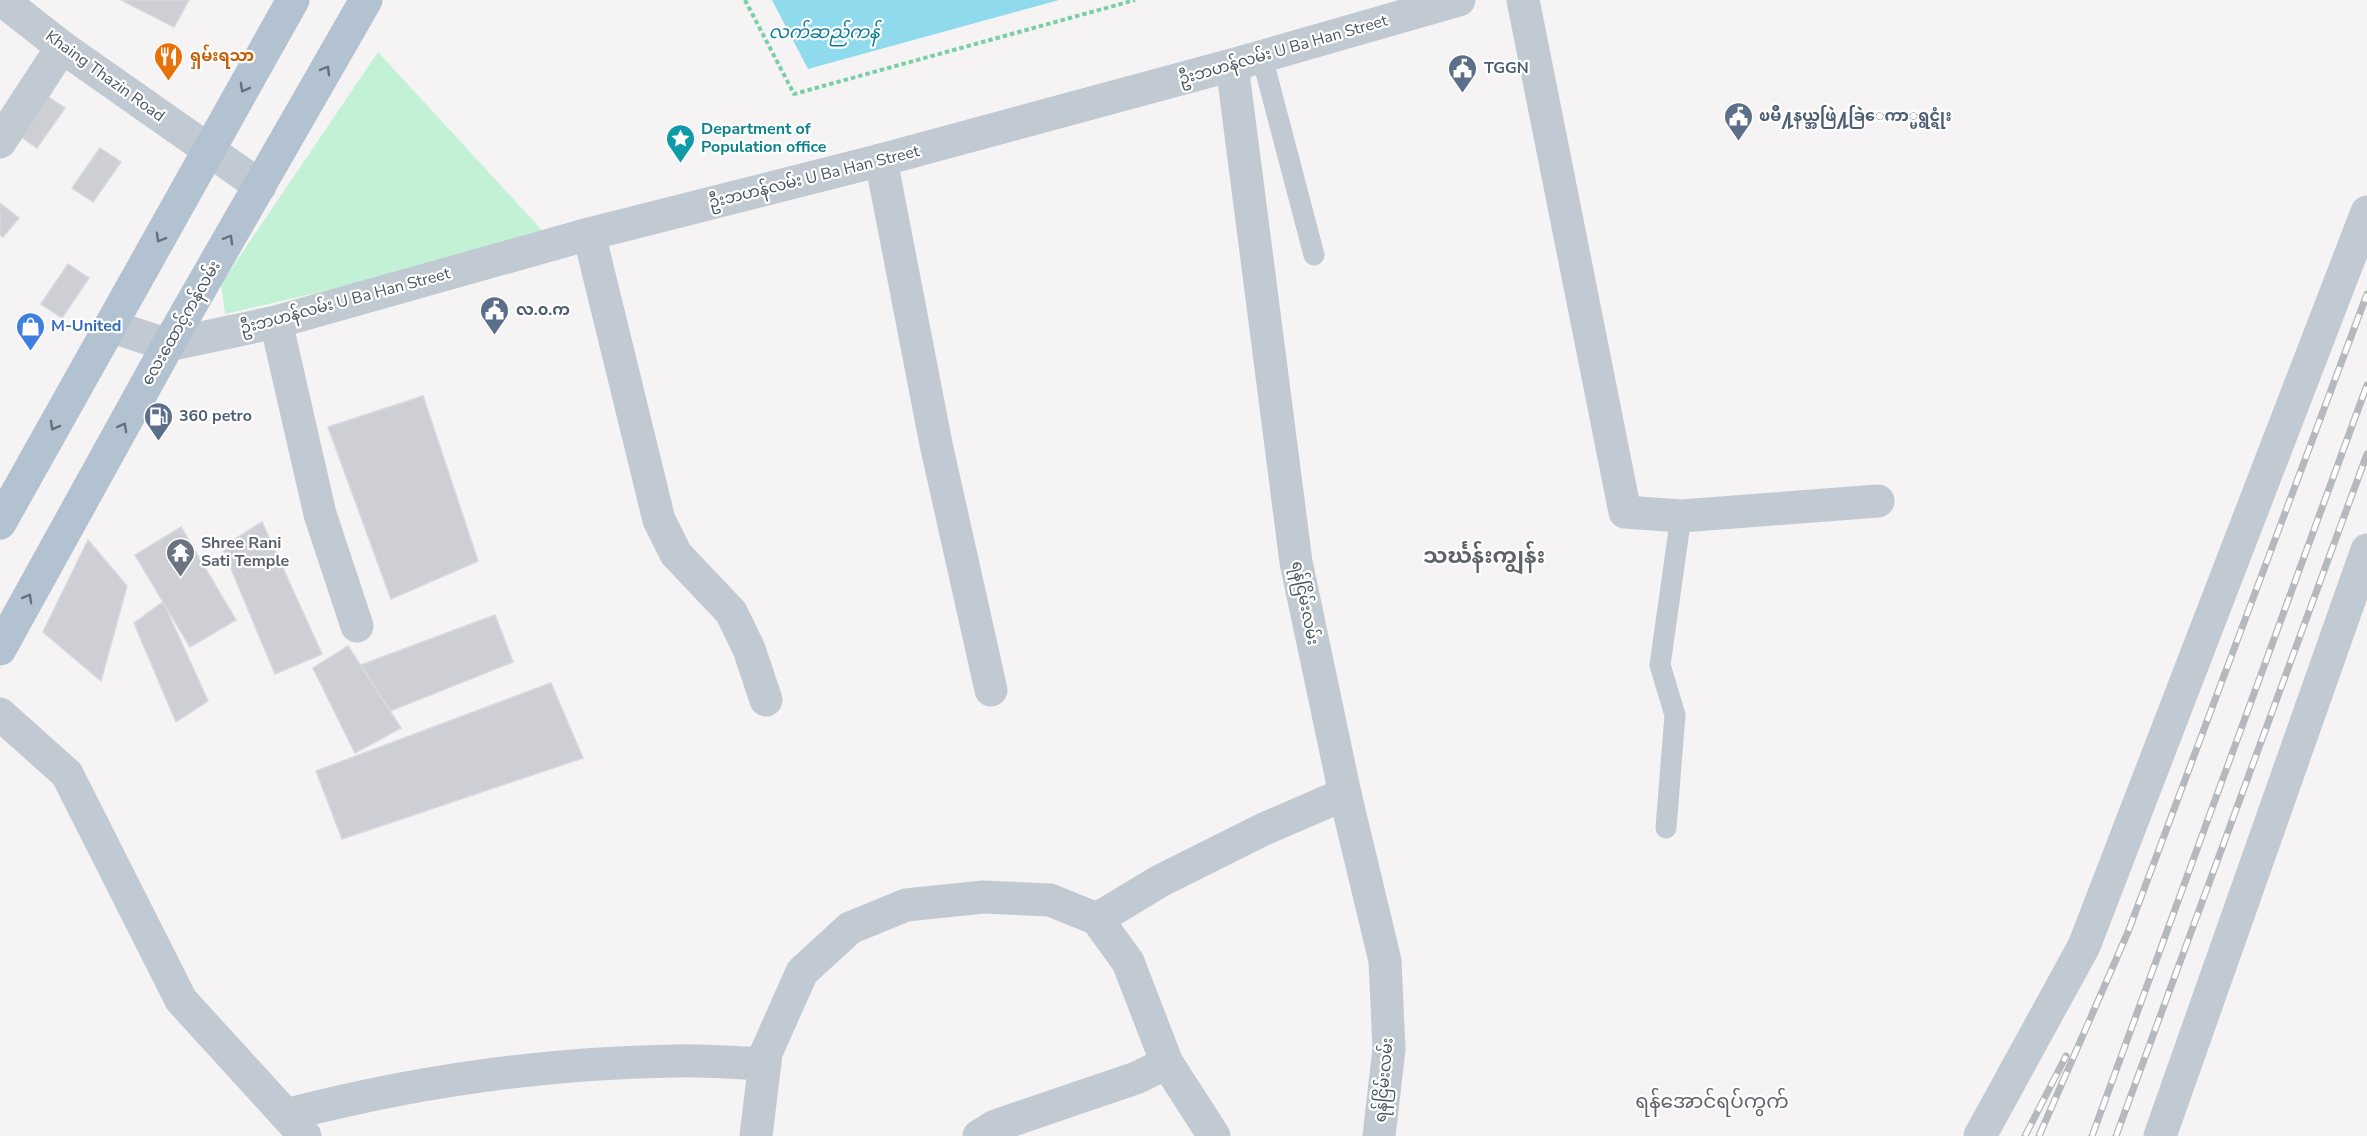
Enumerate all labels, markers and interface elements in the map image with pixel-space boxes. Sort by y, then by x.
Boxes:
street label: ဦးဘဟန်လမ်း U Ba Han Street [1176,9,1391,92]
water label: လက်ဆည်ကန် [768,19,882,47]
street label: Khaing Thazin Road [41,25,169,127]
restaurant icon: ရှမ်းရသာ [153,40,185,82]
place label: ရှမ်းရသာ [190,44,254,69]
public building icon: TGGN [1447,52,1479,94]
place label: TGGN [1484,57,1529,79]
one-way arrow [319,66,330,76]
one-way arrow [240,82,251,92]
public building icon: ၿမိဳ႔နယ္အဖြဲ႔ခြဲေကာ္မရွင္ရုံး [1722,100,1754,142]
place label: ၿမိဳ႔နယ္အဖြဲ႔ခြဲေကာ္မရွင္ရုံး [1759,105,1952,130]
place label: Department of Population office [701,118,827,158]
place icon: Department of Population office [664,122,696,164]
street label: ဦးဘဟန်လမ်း U Ba Han Street [706,139,922,216]
one-way arrow [156,231,167,242]
one-way arrow [222,235,233,245]
street label: လေးထောင့်ကန်လမ်း [135,256,227,390]
street label: ဦးဘဟန်လမ်း U Ba Han Street [237,261,453,342]
public building icon: လ.၀.က [479,294,511,336]
place label: လ.၀.က [516,299,570,321]
shop icon: M-United [14,310,46,352]
place label: M-United [51,315,121,337]
fuel station icon: 360 petro [142,400,174,442]
place label: 360 petro [179,405,252,427]
one-way arrow [50,420,61,430]
one-way arrow [116,423,127,433]
place label: Shree Rani Sati Temple [201,532,289,572]
temple icon: Shree Rani Sati Temple [164,536,196,578]
district label: သင်္ဃန်းကျွန်း [1423,540,1545,575]
street label: ရန်ငြိမ်းလမ်း [1284,559,1325,647]
one-way arrow [21,594,32,604]
street label: ရန်ငြိမ်းလမ်း [1368,1037,1401,1123]
district label: ရန်အောင်ရပ်ကွက် [1635,1087,1789,1117]

